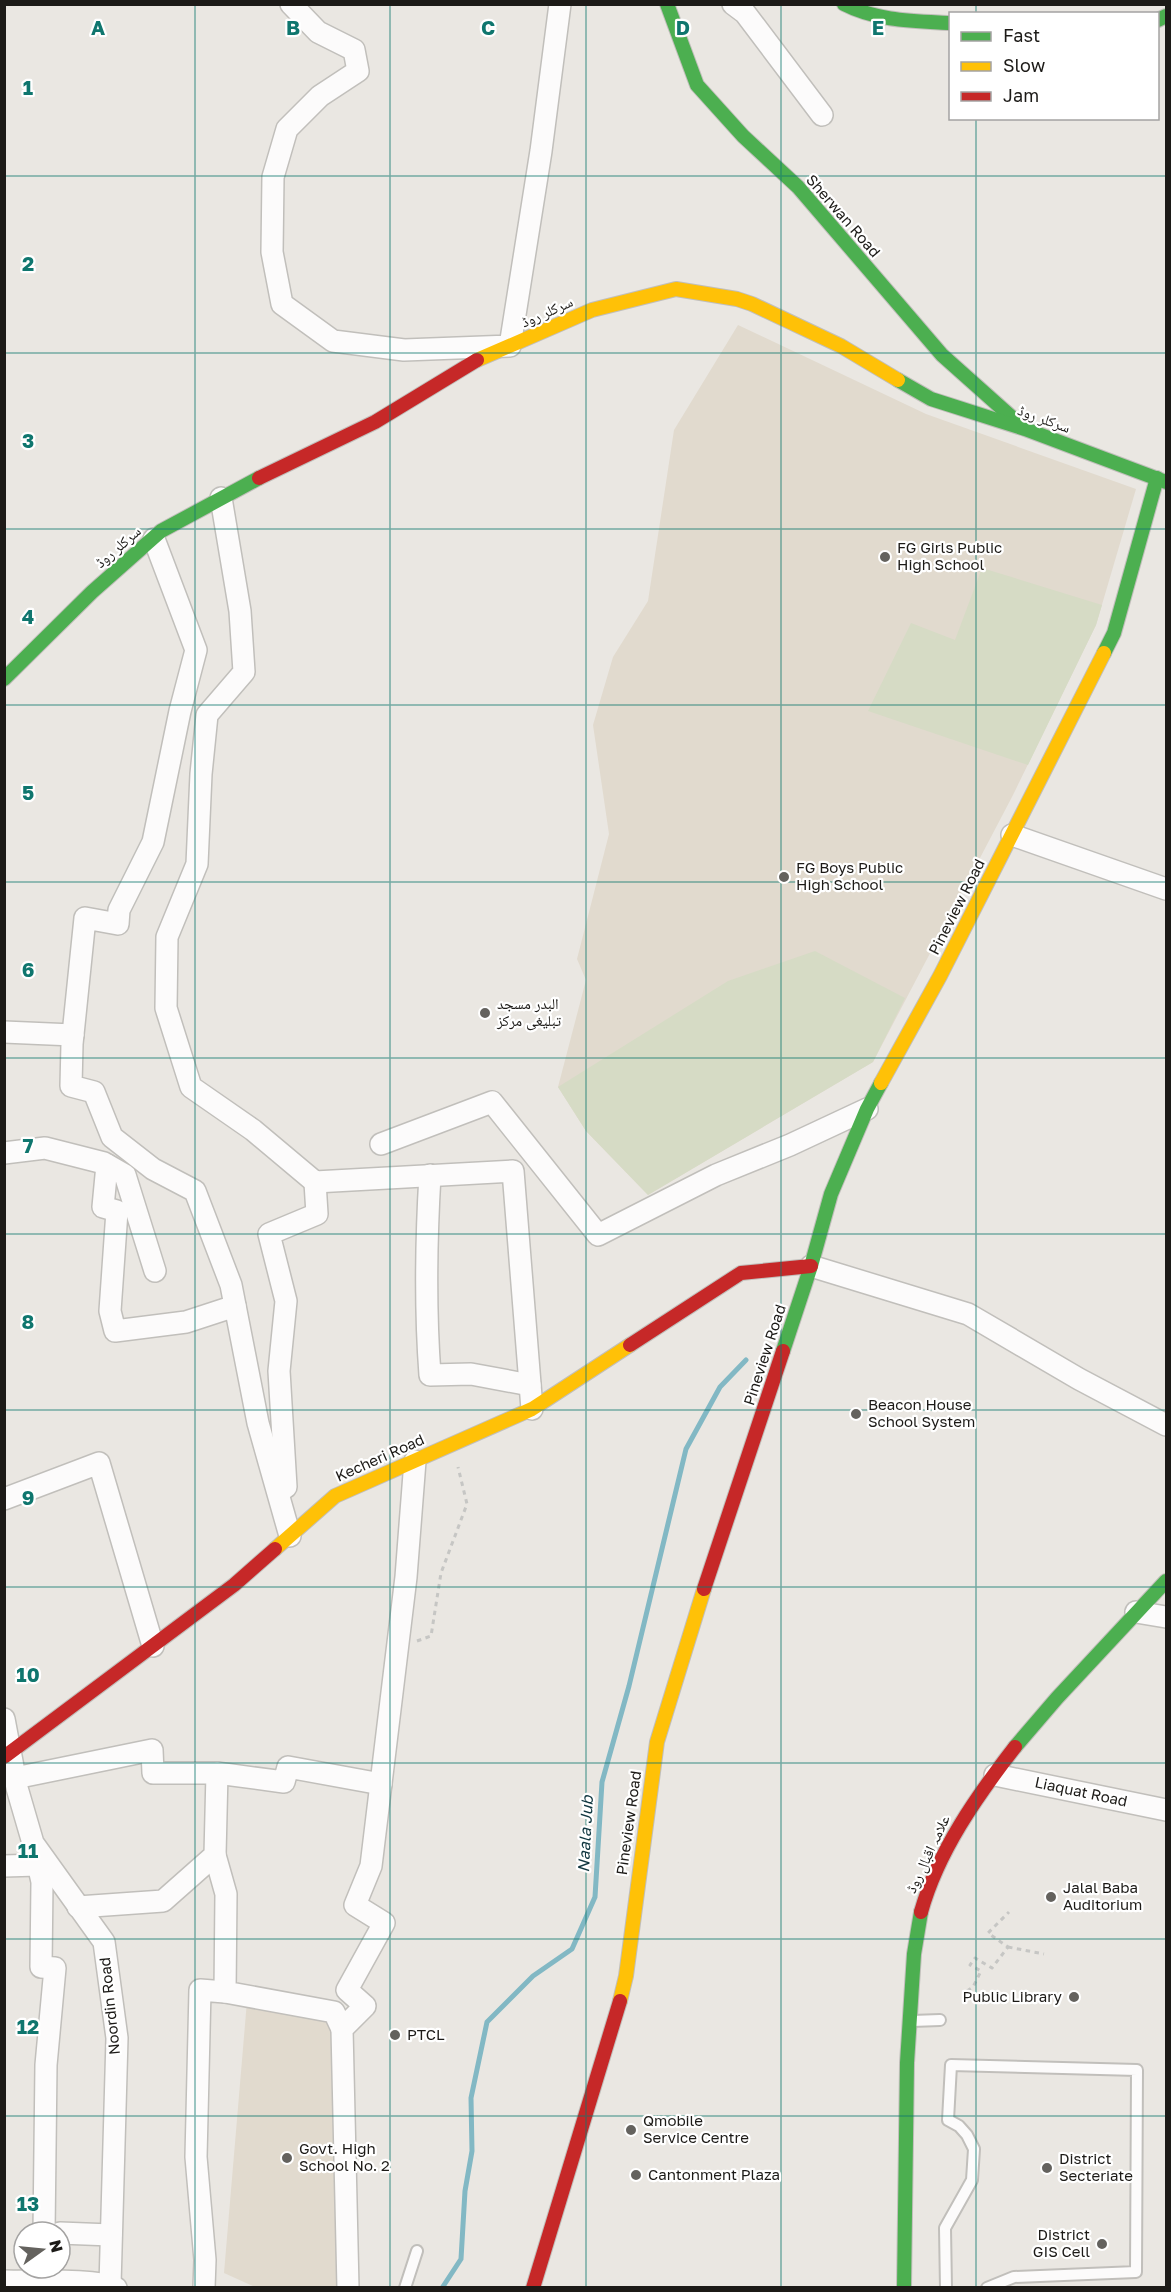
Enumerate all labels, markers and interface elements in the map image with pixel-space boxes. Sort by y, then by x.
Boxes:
legend [949,12,1159,120]
text: A [91,15,105,39]
text: B [286,15,300,39]
text: C [481,15,495,39]
text: D [676,15,690,39]
text: E [872,15,884,39]
text: Fast [1003,24,1040,46]
text: Slow [1003,54,1046,76]
text: 1 [23,75,33,99]
text: Jam [1003,84,1039,106]
street label: Sherwan Road [803,170,885,260]
text: 2 [22,251,34,275]
street label: سرکلر روڈ [518,292,576,331]
street label: سرکلر روڈ [1015,400,1073,437]
text: 3 [22,428,34,452]
street label: سرکلر روڈ [91,521,145,572]
place label: FG Girls Public High School [897,538,1002,573]
marker: FG Girls Public High School [878,550,892,564]
text: 4 [22,604,34,628]
text: 5 [22,780,34,804]
street label: Pineview Road [924,856,988,957]
place label: FG Boys Public High School [796,858,903,893]
marker: FG Boys Public High School [777,870,791,884]
text: 6 [22,957,34,981]
place label: البدر مسجد تبلیغی مرکز [496,994,562,1031]
marker: البدر مسجد تبلیغی مرکز [478,1006,492,1020]
text: 7 [23,1133,34,1157]
street label: Pineview Road [739,1302,789,1407]
text: 8 [22,1309,34,1333]
place label: Beacon House School System [868,1395,975,1430]
marker: Beacon House School System [849,1407,863,1421]
street label: Kecheri Road [332,1429,427,1485]
text: 9 [22,1485,34,1509]
text: 10 [16,1662,40,1686]
street label: Pineview Road [612,1770,644,1876]
street label: Liaquat Road [1033,1772,1129,1810]
water label: Naala Jub [573,1794,597,1873]
street label: علامہ اقبال روڈ [901,1811,955,1896]
text: 11 [18,1838,38,1862]
place label: Jalal Baba Auditorium [1063,1878,1142,1913]
marker: Jalal Baba Auditorium [1044,1890,1058,1904]
street label: Noordin Road [95,1956,123,2056]
place label: Public Library [962,1987,1063,2005]
marker: Public Library [1067,1990,1081,2004]
text: 12 [17,2014,39,2038]
place label: PTCL [407,2025,445,2043]
marker: PTCL [388,2028,402,2042]
place label: Qmobile Service Centre [643,2111,749,2146]
marker: Qmobile Service Centre [624,2123,638,2137]
place label: Govt. High School No. 2 [299,2139,390,2174]
place label: District Secteriate [1059,2149,1133,2184]
marker: Govt. High School No. 2 [280,2151,294,2165]
marker: District Secteriate [1040,2161,1054,2175]
place label: Cantonment Plaza [648,2165,780,2183]
marker: Cantonment Plaza [629,2168,643,2182]
text: 13 [17,2191,39,2215]
north arrow [12,2220,72,2280]
place label: District GIS Cell [1033,2225,1090,2260]
marker: District GIS Cell [1095,2237,1109,2251]
text: N [45,2238,68,2255]

